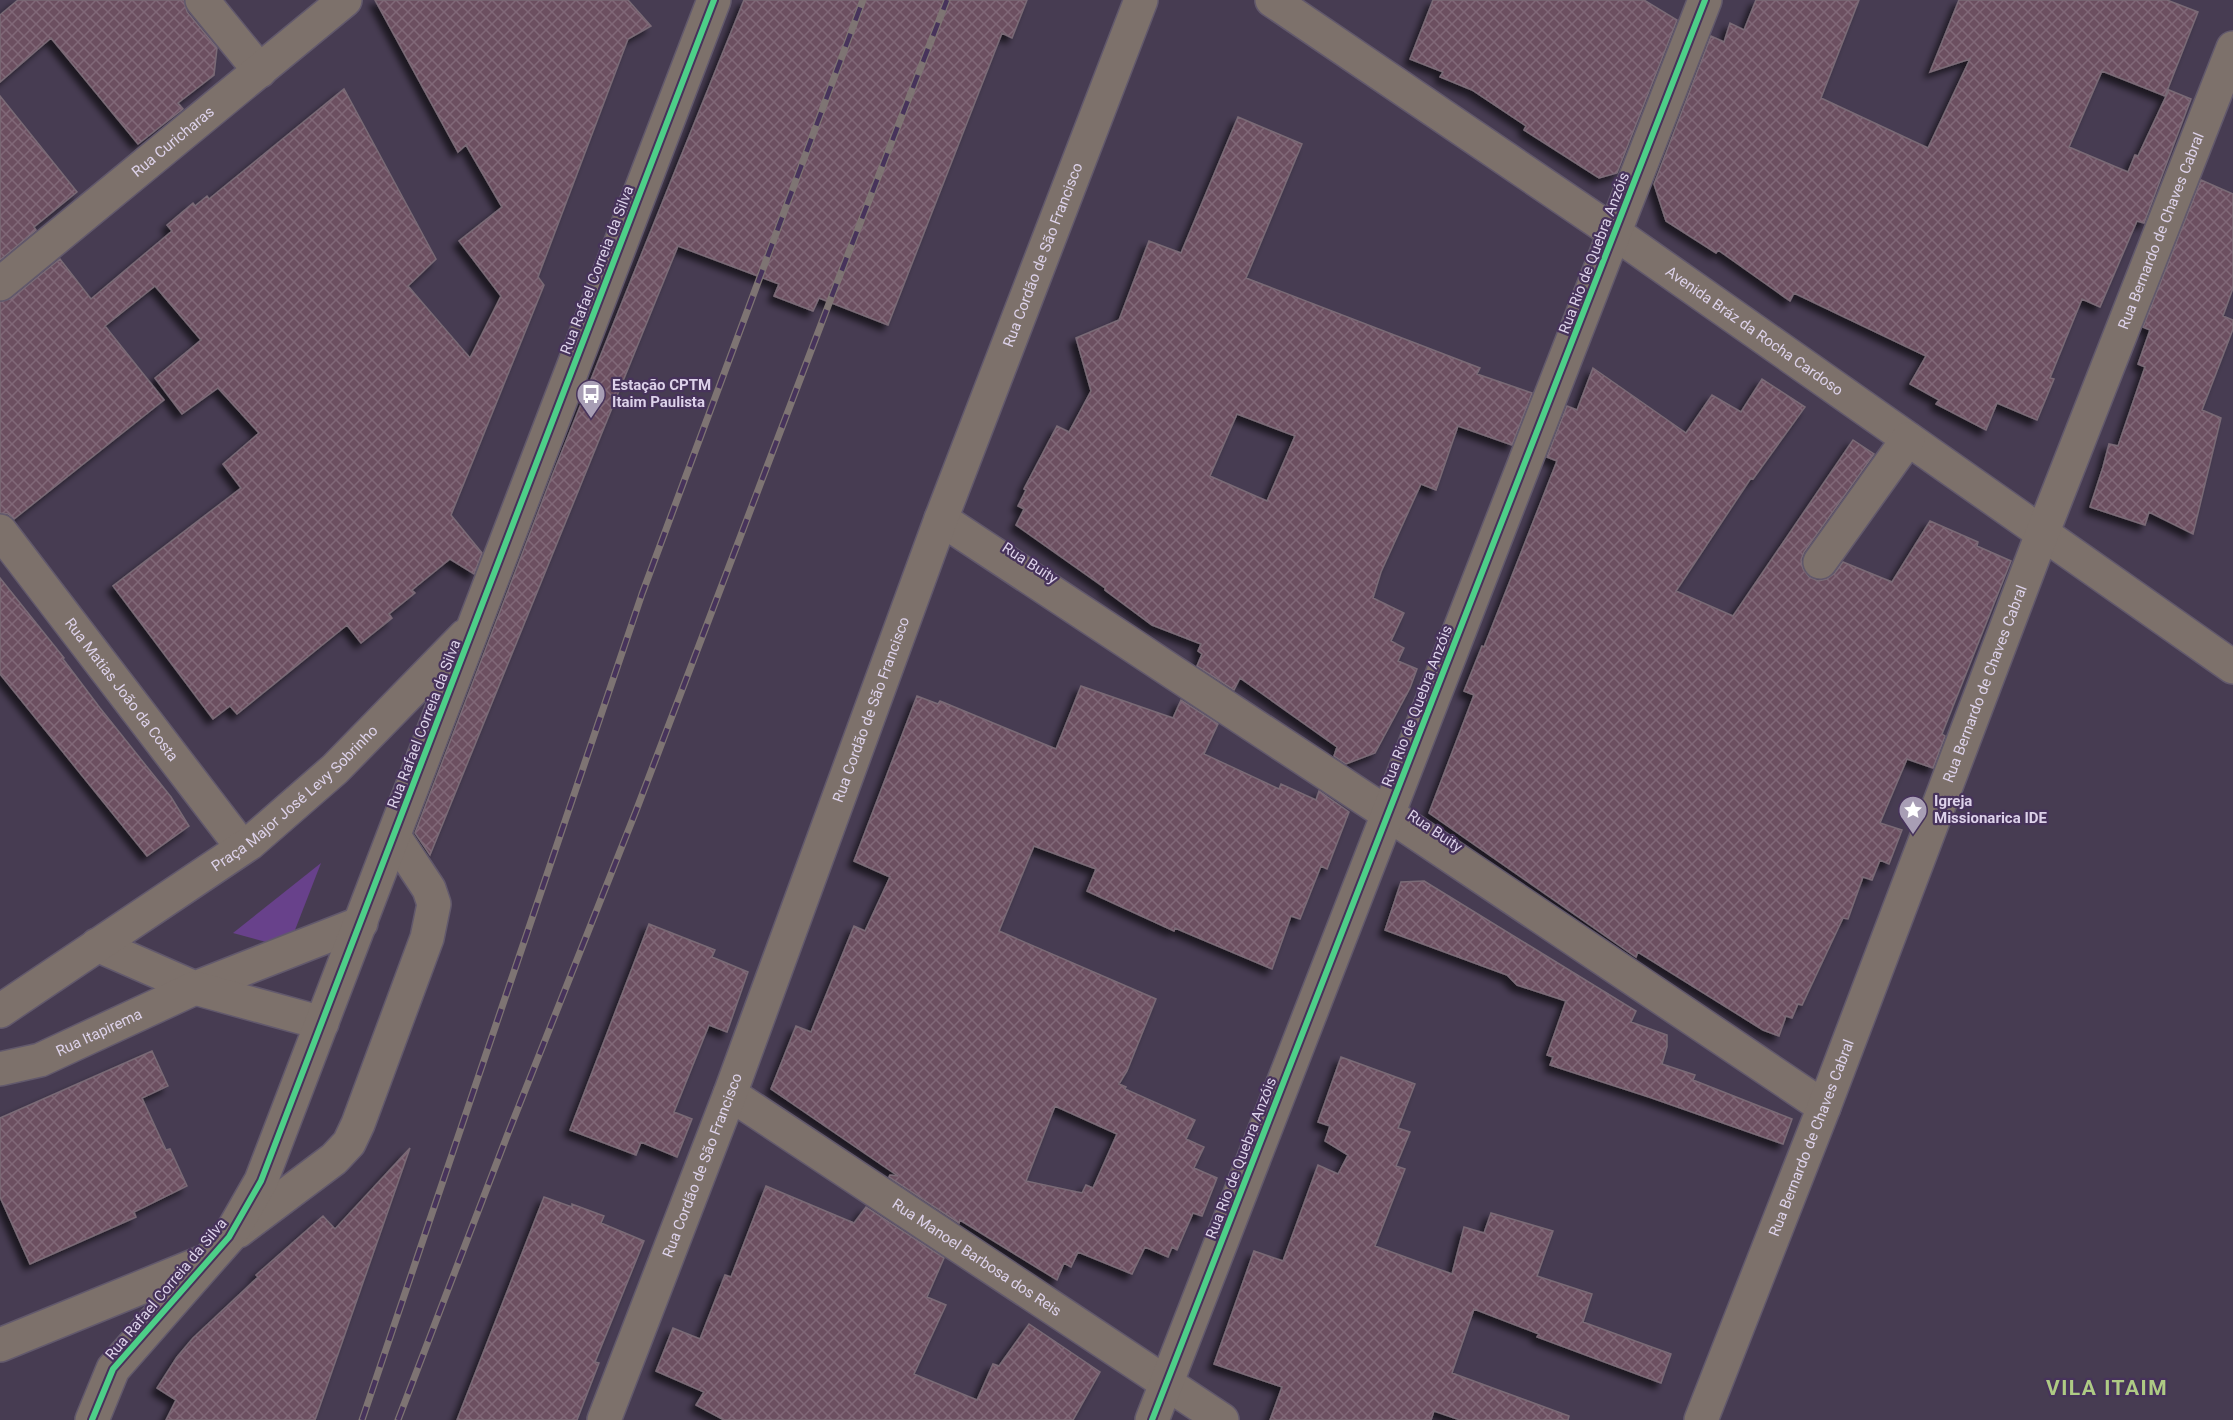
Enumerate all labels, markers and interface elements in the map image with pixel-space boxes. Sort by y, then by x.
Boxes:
street label: Rua Curicharas [128,103,218,181]
street label: Rua Bernardo de Chaves Cabral [2114,130,2208,332]
street label: Rua Cordão de São Francisco [999,160,1086,350]
street label: Rua Rio de Quebra Anzóis [1555,170,1633,336]
street label: Rua Rafael Correia da Silva [556,183,638,357]
street label: Avenida Bráz da Rocha Cardoso [1662,262,1847,399]
place label: Estação CPTM Itaim Paulista [612,376,711,411]
bus stop icon: Estação CPTM Itaim Paulista [575,378,607,420]
street label: Rua Buity [999,538,1061,588]
street label: Rua Bernardo de Chaves Cabral [1939,583,2031,785]
street label: Rua Cordão de São Francisco [829,614,913,805]
street label: Rua Matias João da Costa [61,615,182,765]
street label: Rua Rio de Quebra Anzóis [1378,623,1456,789]
street label: Rua Rafael Correia da Silva [383,637,465,811]
street label: Praça Major José Levy Sobrinho [208,722,382,875]
place label: Igreja Missionarica IDE [1934,792,2048,827]
place icon: Igreja Missionarica IDE [1897,794,1929,836]
street label: Rua Buity [1404,806,1466,856]
street label: Rua Itapirema [53,1005,145,1060]
street label: Rua Bernardo de Chaves Cabral [1765,1037,1858,1239]
street label: Rua Cordão de São Francisco [659,1071,746,1260]
street label: Rua Rio de Quebra Anzóis [1202,1075,1280,1241]
street label: Rua Manoel Barbosa dos Reis [889,1195,1065,1320]
street label: Rua Rafael Correia da Silva [102,1215,230,1363]
district label: VILA ITAIM [2046,1376,2168,1400]

